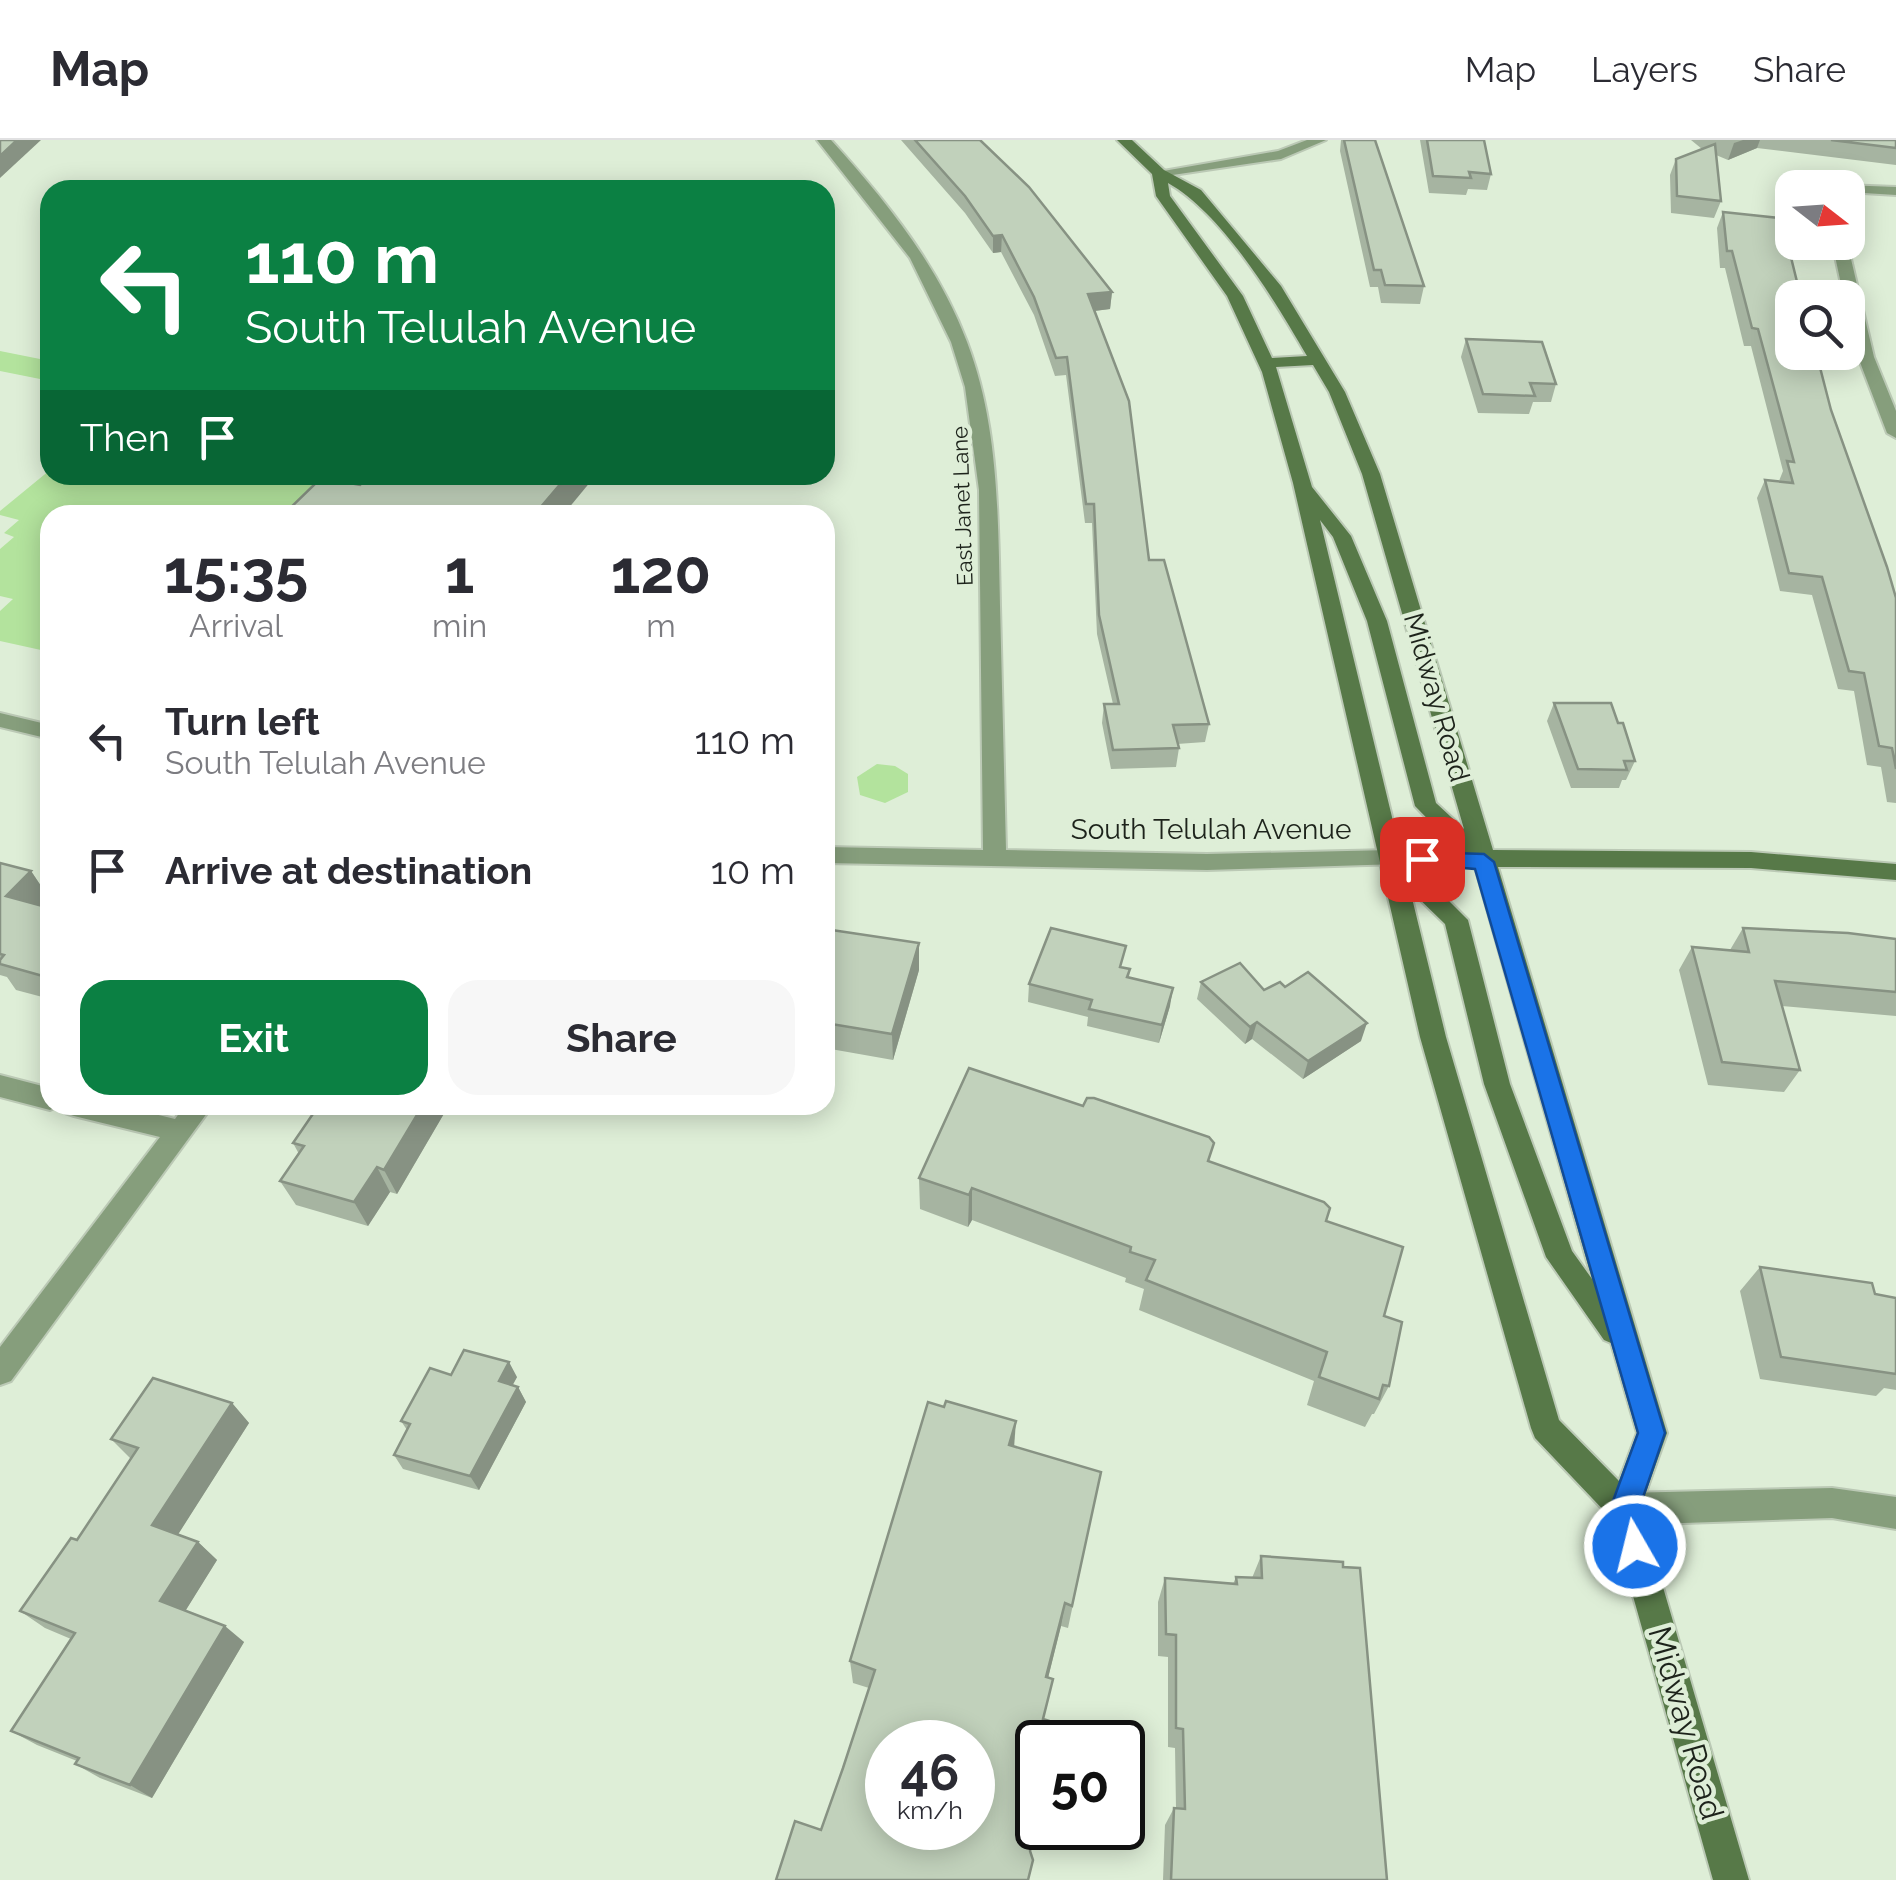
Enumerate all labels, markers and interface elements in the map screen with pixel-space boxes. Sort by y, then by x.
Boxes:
text: Map [50,41,149,97]
text: Map [1465,49,1536,90]
text: Layers [1591,49,1698,90]
text: Share [1753,49,1846,90]
north arrow [1775,170,1865,260]
map controls [1775,170,1865,370]
text: 110 m [245,217,439,299]
icon: left [80,220,210,350]
button: search [1775,280,1865,370]
text: South Telulah Avenue [245,301,696,354]
icon: arrive [190,410,245,465]
text: Then [80,415,170,460]
street label: East Janet Lane [946,426,978,586]
text: 15:35 [164,537,308,607]
text: 1 [445,537,474,607]
text: 120 [611,537,711,607]
text: Arrival [189,607,283,644]
text: min [432,607,487,644]
text: m [646,607,676,644]
street label: Midway Road [1397,609,1476,785]
text: Turn left [165,699,320,744]
icon: left [80,713,135,768]
text: 110 m [695,718,795,763]
text: South Telulah Avenue [165,744,486,781]
street label: South Telulah Avenue [1071,813,1351,846]
pin [1380,817,1465,902]
icon: arrive [1395,832,1450,887]
icon: arrive [80,843,135,898]
text: Arrive at destination [165,848,532,893]
text: 10 m [711,848,795,893]
button: Exit [80,980,428,1095]
button: Share [448,980,795,1095]
position arrow [1583,1494,1687,1598]
street label: Midway Road [1641,1622,1732,1824]
speed limit sign: 50 [1015,1720,1145,1850]
text: 46 [901,1743,959,1802]
text: km/h [897,1795,963,1825]

